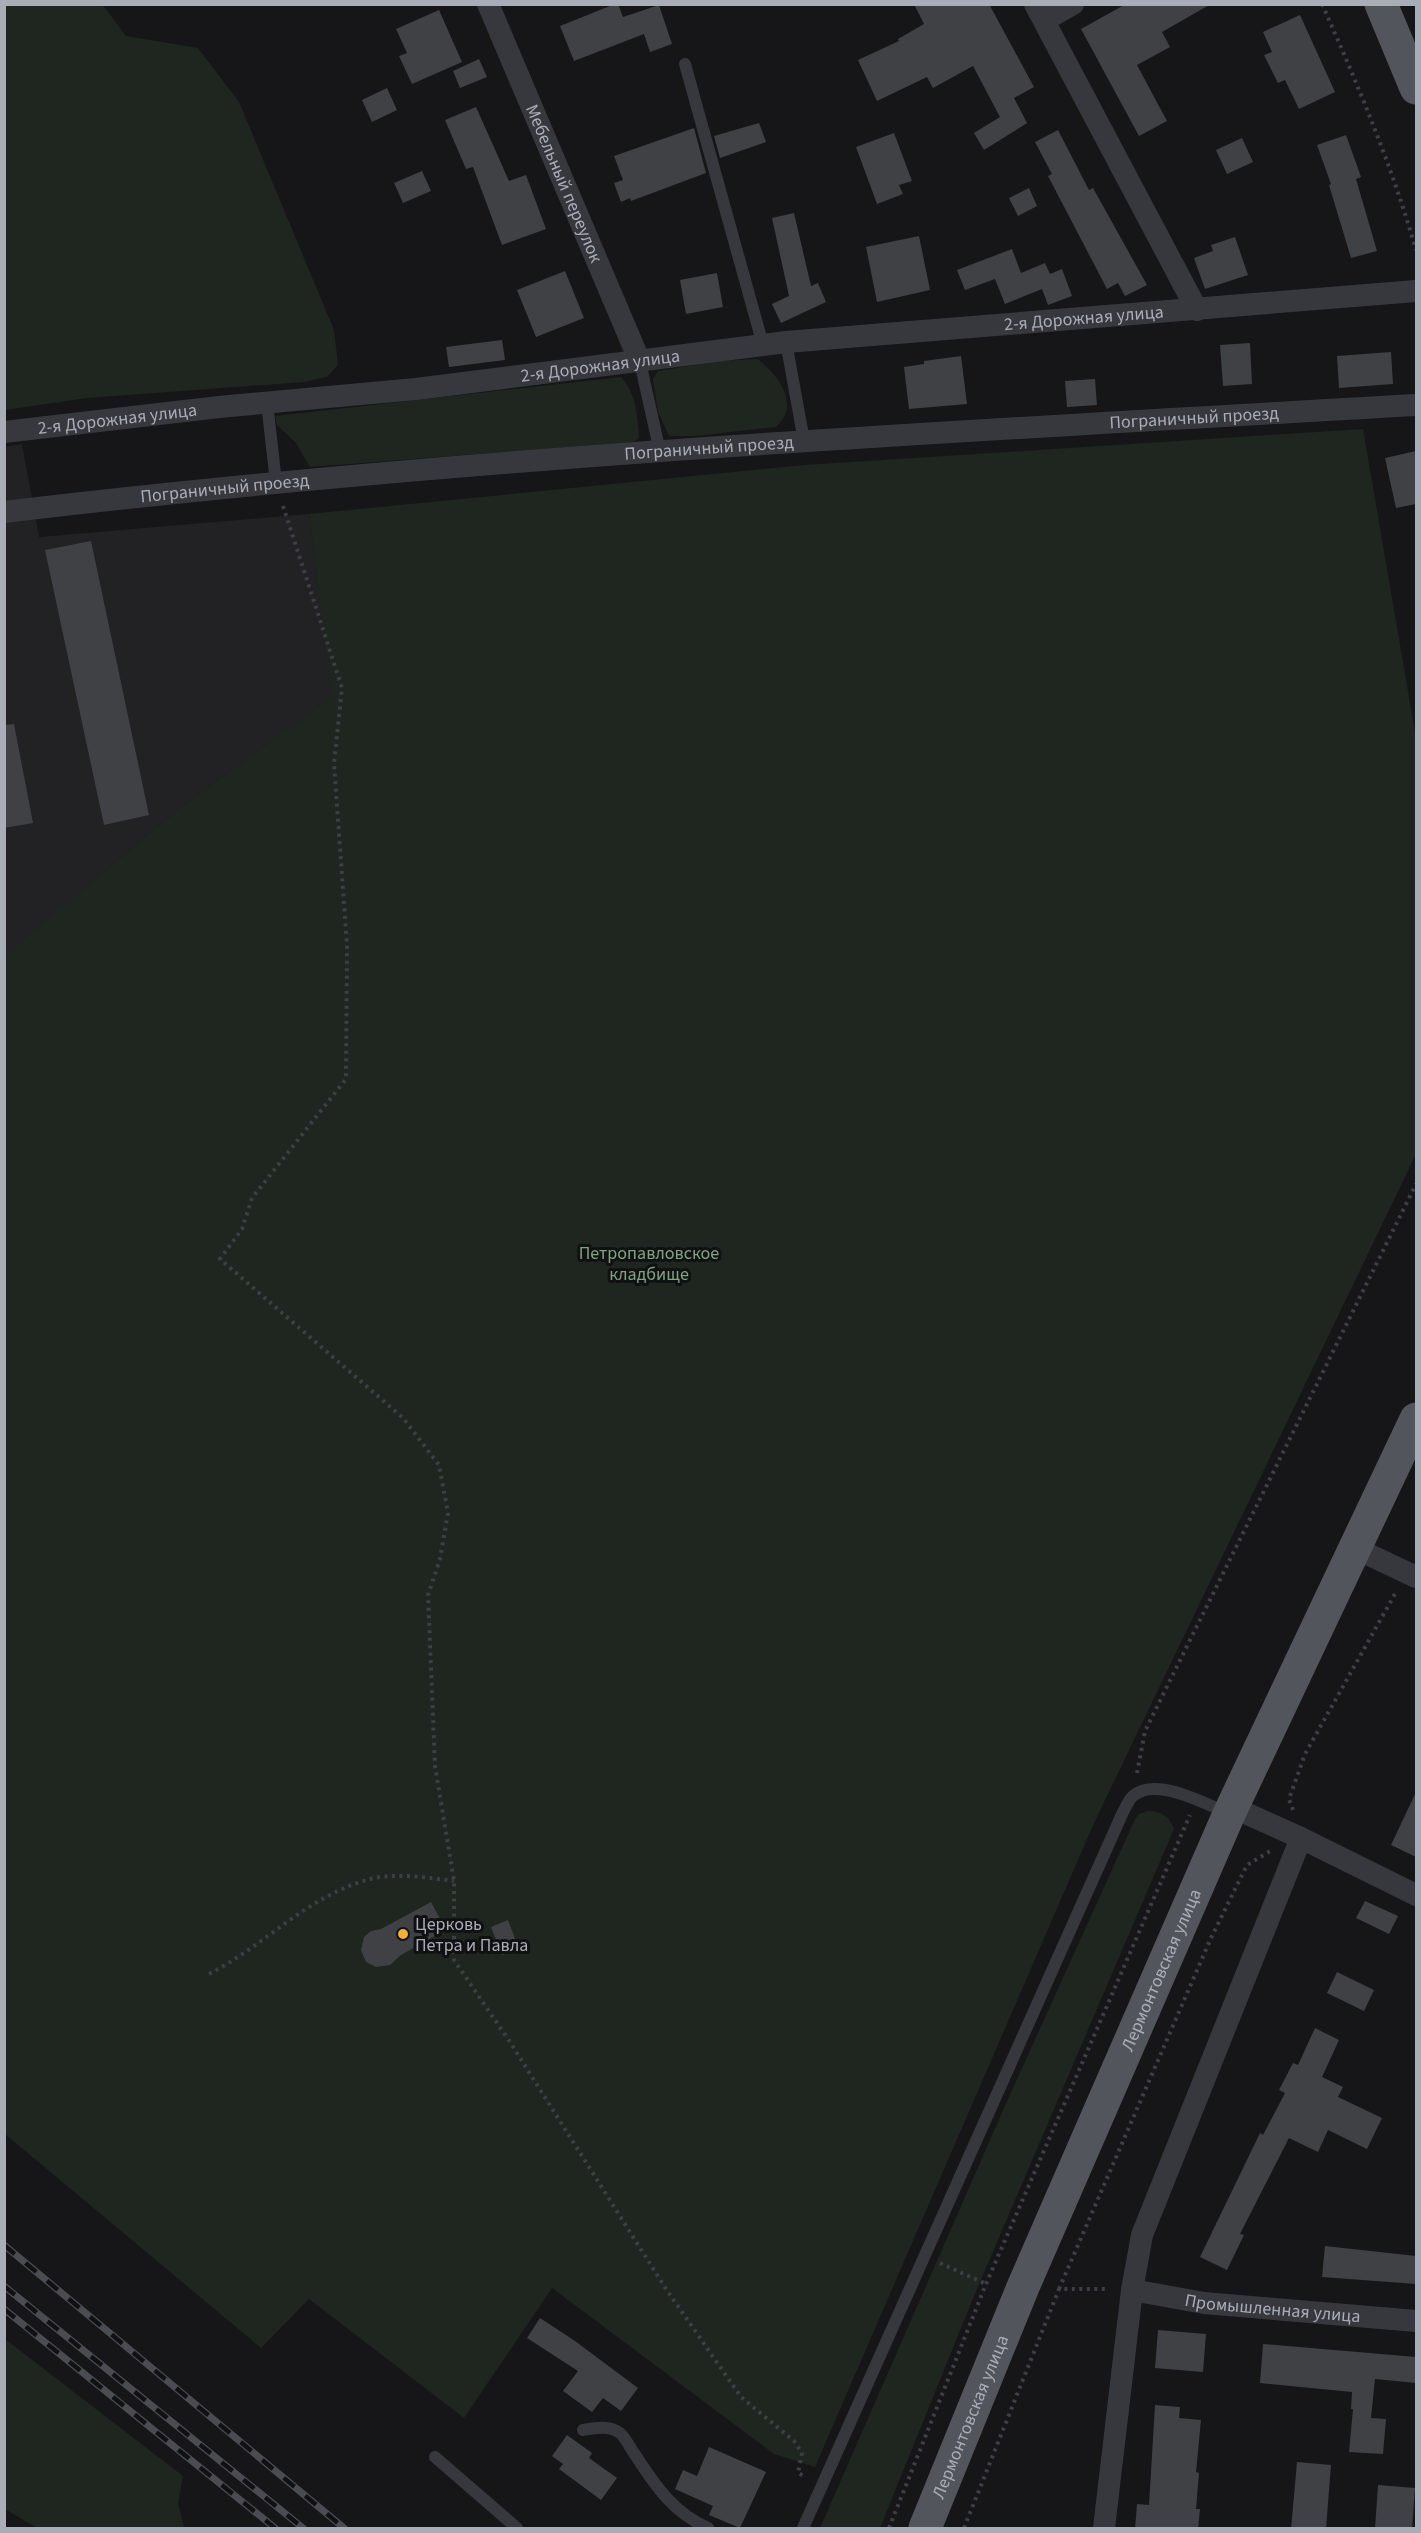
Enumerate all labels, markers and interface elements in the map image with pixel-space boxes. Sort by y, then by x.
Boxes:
street label: Мебельный переулок [520,101,609,267]
street label: 2-я Дорожная улица [1003,299,1165,337]
street label: 2-я Дорожная улица [519,343,681,388]
street label: 2-я Дорожная улица [36,397,198,440]
street label: Пограничный проезд [1109,400,1280,435]
street label: Пограничный проезд [623,429,795,466]
street label: Пограничный проезд [139,467,311,509]
park label: Петропавловское кладбище [579,1241,719,1287]
street label: Лермонтовская улица [1115,1885,1207,2055]
place label: Церковь Петра и Павла [415,1912,528,1958]
marker: Церковь Петра и Павла [396,1927,410,1941]
street label: Промышленная улица [1183,2287,1362,2329]
street label: Лермонтовская улица [926,2331,1015,2502]

